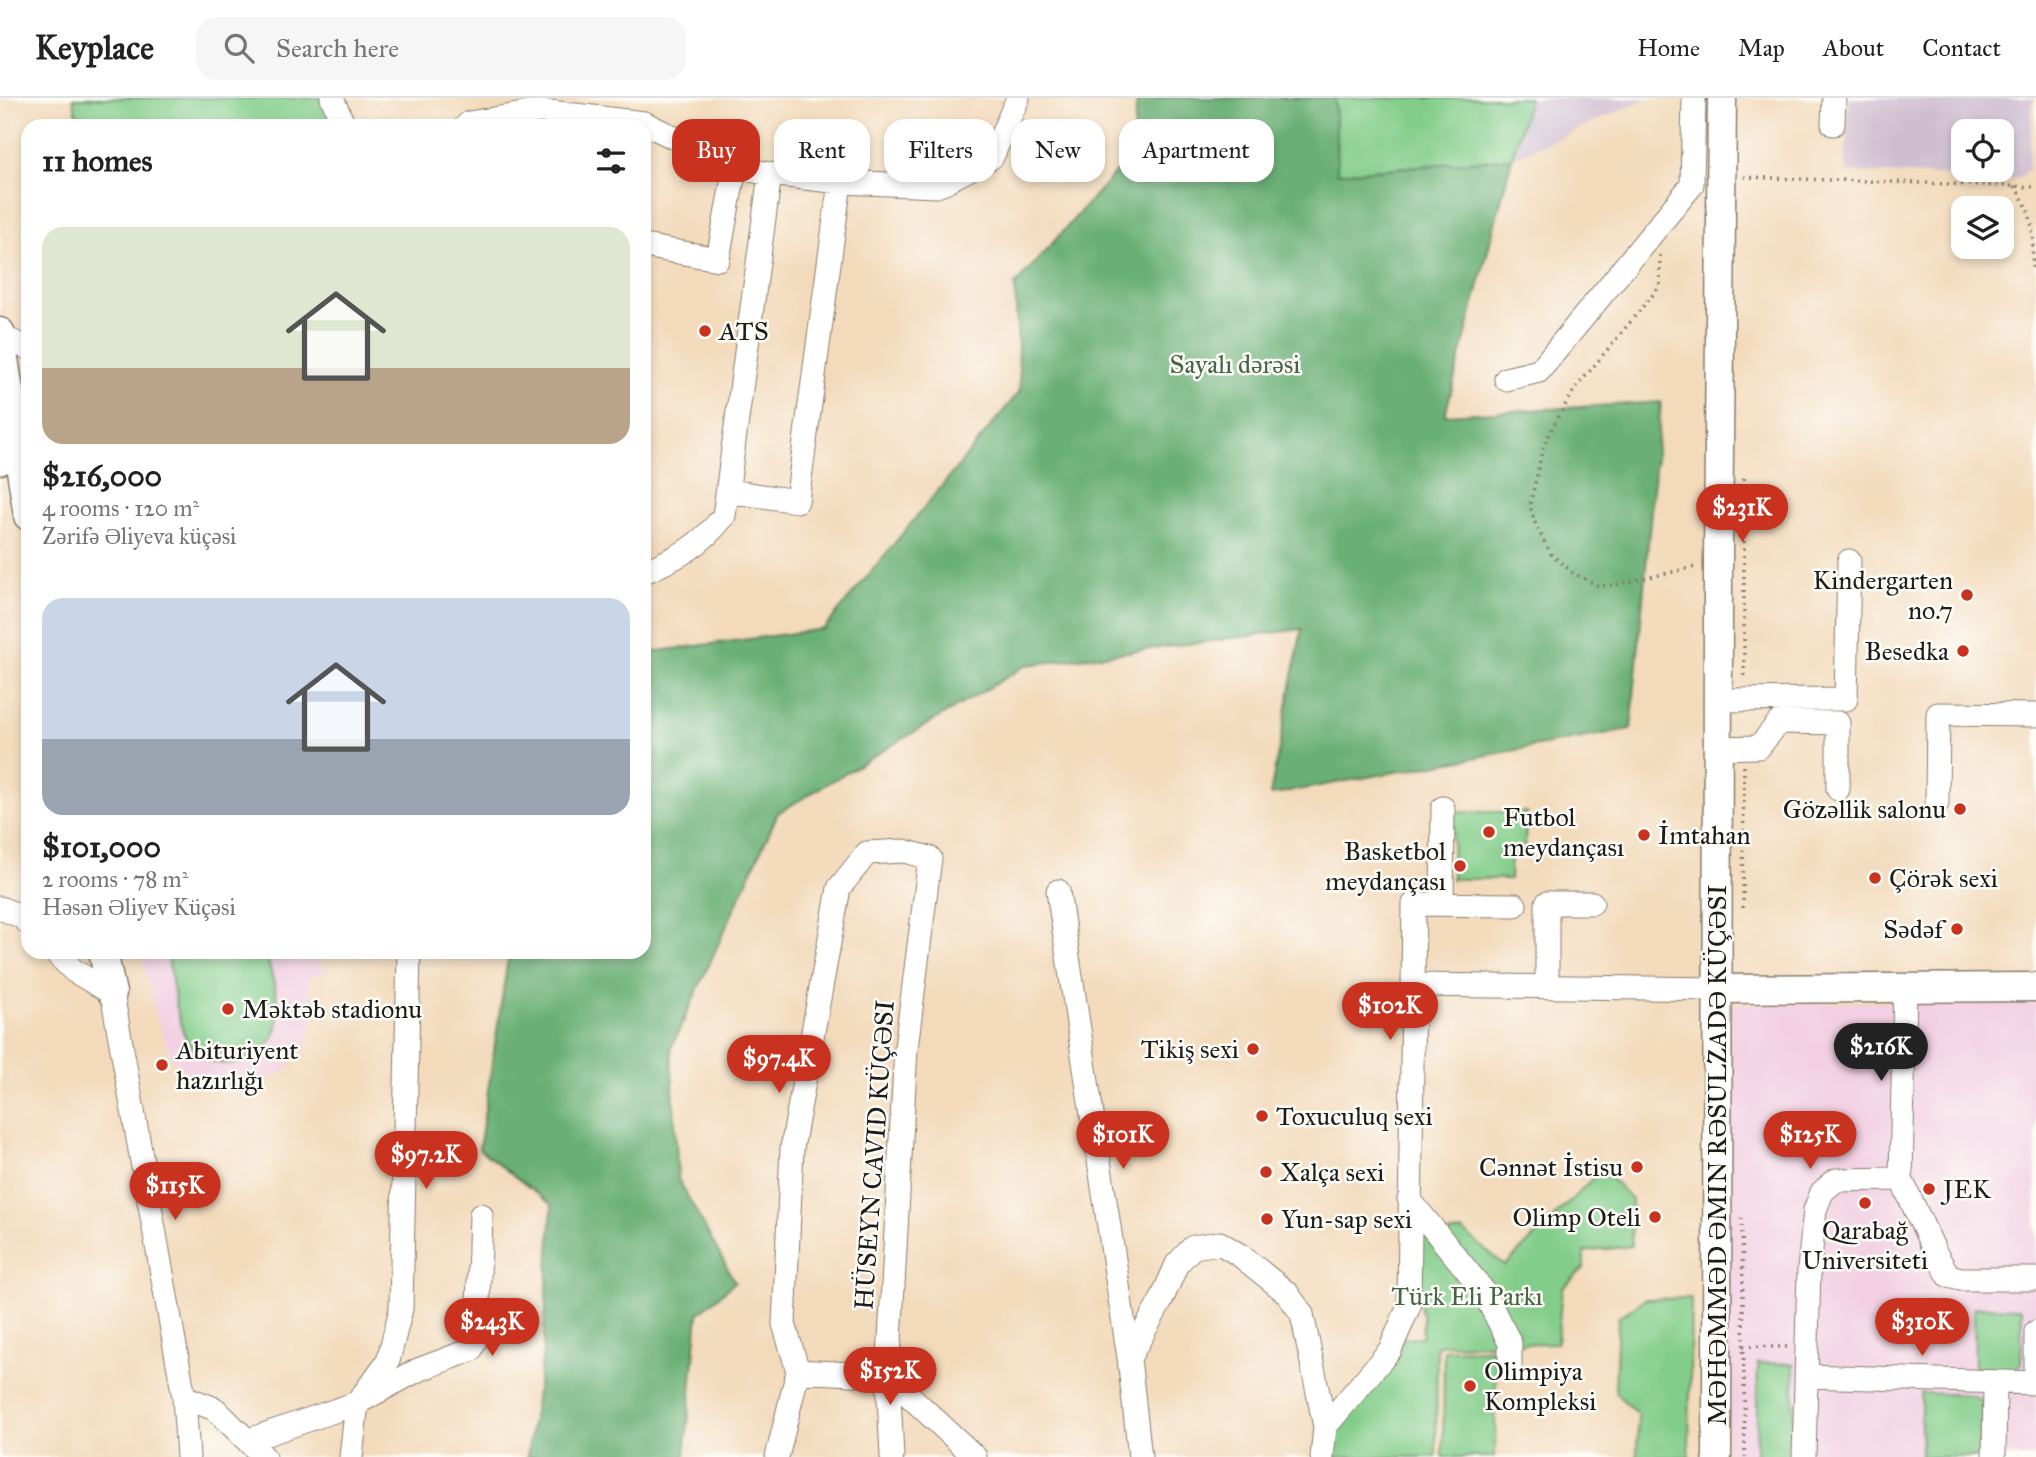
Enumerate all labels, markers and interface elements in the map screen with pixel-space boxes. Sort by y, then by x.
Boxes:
search box [196,17,686,80]
text: Keyplace [35,28,154,68]
icon: search [220,29,258,67]
text: Search here [276,32,399,64]
text: Home [1637,33,1700,63]
text: Map [1738,33,1785,63]
text: About [1823,33,1884,63]
text: Contact [1922,33,2001,63]
chip: Buy [672,119,760,182]
chip: Rent [774,119,870,182]
chip: Filters [884,119,997,182]
chip: New [1011,119,1105,182]
chip: Apartment [1119,119,1274,182]
map controls [1951,119,2014,259]
button: locate [1951,119,2014,182]
icon: filters [592,142,630,180]
text: 11 homes [42,143,153,179]
button: layers [1951,196,2014,259]
icon: home [273,273,399,399]
place label: ATS [718,315,769,347]
marker: ATS [697,323,713,339]
park label: Sayalı dərəsi [1170,348,1300,380]
text: $216,000 [42,458,162,494]
pin: $231K [1693,484,1791,544]
text: $231K [1712,493,1772,521]
text: 4 rooms · 120 m² [42,494,199,522]
text: Zərifə Əliyeva küçəsi [42,522,236,550]
place label: Kindergarten no.7 [1813,564,1953,626]
marker: Kindergarten no.7 [1959,587,1975,603]
place label: Besedka [1865,635,1949,667]
marker: Besedka [1955,643,1971,659]
icon: home [273,644,399,770]
place label: Gözəllik salonu [1783,793,1946,825]
place label: Futbol meydançası [1503,801,1624,863]
marker: Gözəllik salonu [1952,801,1968,817]
place label: İmtahan [1658,819,1751,851]
marker: Futbol meydançası [1481,824,1497,840]
marker: İmtahan [1636,827,1652,843]
text: $101,000 [42,829,161,865]
place label: Basketbol meydançası [1325,835,1446,897]
marker: Basketbol meydançası [1452,858,1468,874]
place label: Çörək sexi [1889,862,1998,894]
text: 2 rooms · 78 m² [42,865,188,893]
marker: Çörək sexi [1867,870,1883,886]
street label: MƏHƏMMƏD ƏMIN RƏSULZADƏ KÜÇƏSI [1701,884,1733,1426]
text: Həsən Əliyev Küçəsi [42,893,236,921]
place label: Sədəf [1883,913,1947,945]
marker: Sədəf [1949,921,1965,937]
pin: $102K [1341,982,1439,1042]
text: $102K [1358,991,1422,1019]
place label: Məktəb stadionu [242,993,422,1025]
street label: HÜSEYN CAVID KÜÇƏSI [847,999,901,1311]
marker: Məktəb stadionu [220,1001,236,1017]
pin: $216K [1832,1024,1930,1083]
text: $216K [1850,1032,1912,1060]
place label: Tikiş sexi [1141,1033,1239,1065]
place label: Abituriyent hazırlığı [175,1034,299,1096]
pin: $97.4K [722,1035,836,1095]
marker: Tikiş sexi [1245,1041,1261,1057]
text: $97.4K [743,1044,815,1072]
marker: Abituriyent hazırlığı [154,1057,170,1073]
place label: Toxuculuq sexi [1276,1100,1433,1132]
marker: Toxuculuq sexi [1254,1108,1270,1124]
pin: $101K [1074,1112,1172,1171]
pin: $125K [1761,1112,1859,1171]
text: $101K [1092,1120,1154,1148]
text: $125K [1779,1120,1841,1148]
pin: $97.2K [369,1132,483,1191]
text: $97.2K [391,1140,461,1168]
place label: Cənnət İstisu [1479,1151,1623,1183]
place label: Xalça sexi [1280,1156,1384,1188]
marker: Cənnət İstisu [1629,1159,1645,1175]
pin: $115K [126,1162,224,1222]
marker: Xalça sexi [1258,1164,1274,1180]
text: $115K [146,1171,204,1199]
place label: JEK [1940,1173,1991,1205]
marker: JEK [1921,1181,1937,1197]
marker: Qarabağ Universiteti [1857,1195,1873,1211]
place label: Olimp Oteli [1513,1201,1641,1233]
place label: Yun-sap sexi [1281,1203,1412,1235]
marker: Olimp Oteli [1647,1209,1663,1225]
marker: Yun-sap sexi [1259,1211,1275,1227]
place label: Qarabağ Universiteti [1802,1214,1928,1276]
park label: Türk Eli Parkı [1391,1280,1543,1312]
pin: $243K [443,1298,541,1358]
pin: $310K [1873,1298,1971,1358]
text: $243K [460,1307,524,1335]
text: $310K [1891,1307,1953,1335]
pin: $152K [841,1348,939,1407]
place label: Olimpiya Kompleksi [1484,1355,1596,1417]
text: $152K [859,1356,921,1384]
marker: Olimpiya Kompleksi [1462,1378,1478,1394]

